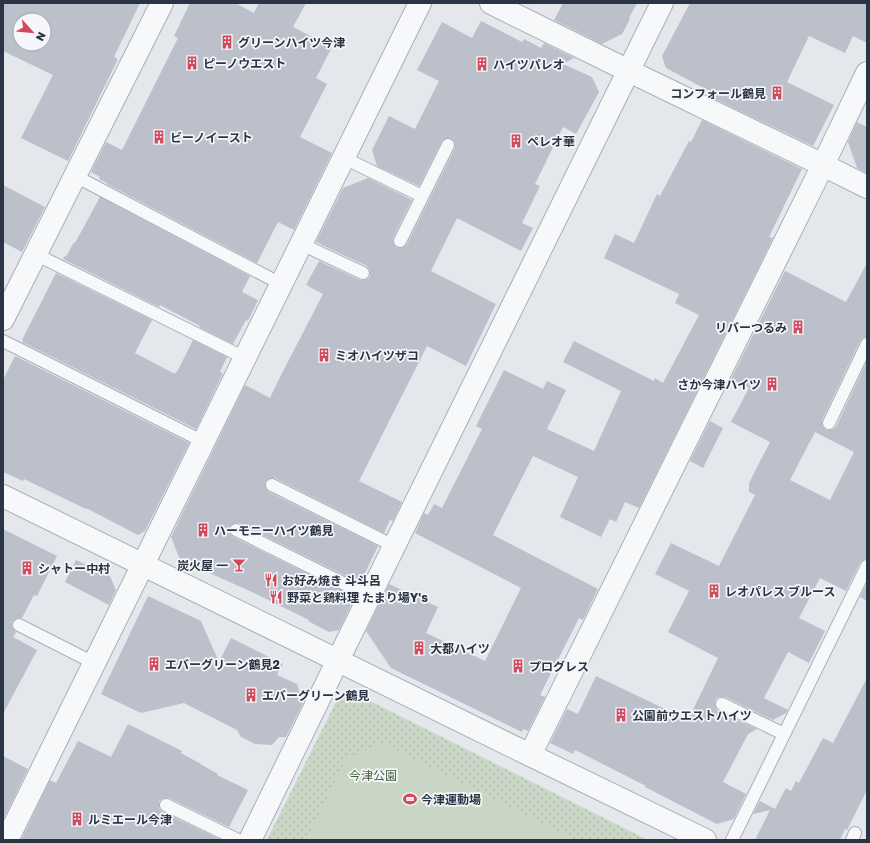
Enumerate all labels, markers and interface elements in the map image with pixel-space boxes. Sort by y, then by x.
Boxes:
north arrow [12,12,52,52]
text: N [34,30,49,43]
building icon: グリーンハイツ今津 [219,34,235,50]
place label: グリーンハイツ今津 [238,35,345,50]
building icon: ピーノウエスト [184,55,200,71]
place label: ピーノウエスト [203,56,286,71]
building icon: ハイツパレオ [474,56,490,72]
place label: ハイツパレオ [493,57,565,72]
building icon: コンフォール鶴見 [769,85,785,101]
place label: コンフォール鶴見 [670,86,766,101]
building icon: ビーノイースト [151,129,167,145]
place label: ビーノイースト [170,130,253,145]
building icon: ペレオ華 [508,133,524,149]
place label: ペレオ華 [527,134,575,149]
building icon: リバーつるみ [790,319,806,335]
place label: リバーつるみ [715,320,787,335]
building icon: ミオハイツザコ [316,347,332,363]
place label: ミオハイツザコ [335,348,419,363]
building icon: さか今津ハイツ [764,376,780,392]
place label: さか今津ハイツ [677,377,761,392]
building icon: ハーモニーハイツ鶴見 [195,522,211,538]
place label: ハーモニーハイツ鶴見 [214,523,334,538]
bar icon: 炭火屋 一 [231,557,247,573]
place label: 炭火屋 一 [177,558,228,573]
building icon: シャトー中村 [19,560,35,576]
place label: シャトー中村 [38,561,110,576]
restaurant icon: お好み焼き 斗斗呂 [263,572,279,588]
place label: お好み焼き 斗斗呂 [282,573,381,588]
building icon: レオパレス ブルース [706,583,722,599]
place label: レオパレス ブルース [725,584,835,599]
restaurant icon: 野菜と鶏料理 たまり場Y's [268,589,284,605]
place label: 野菜と鶏料理 たまり場Y's [287,590,428,605]
building icon: 大都ハイツ [411,640,427,656]
place label: 大都ハイツ [430,641,490,656]
building icon: エバーグリーン鶴見2 [146,656,162,672]
place label: エバーグリーン鶴見2 [165,657,280,672]
building icon: プログレス [510,658,526,674]
place label: プログレス [529,659,589,674]
building icon: エバーグリーン鶴見 [243,687,259,703]
place label: エバーグリーン鶴見 [262,688,369,703]
building icon: 公園前ウエストハイツ [613,707,629,723]
place label: 公園前ウエストハイツ [632,708,752,723]
park label: 今津公園 [349,768,397,783]
sports icon: 今津運動場 [402,791,418,807]
place label: 今津運動場 [421,792,481,807]
building icon: ルミエール今津 [69,811,85,827]
place label: ルミエール今津 [88,812,172,827]

